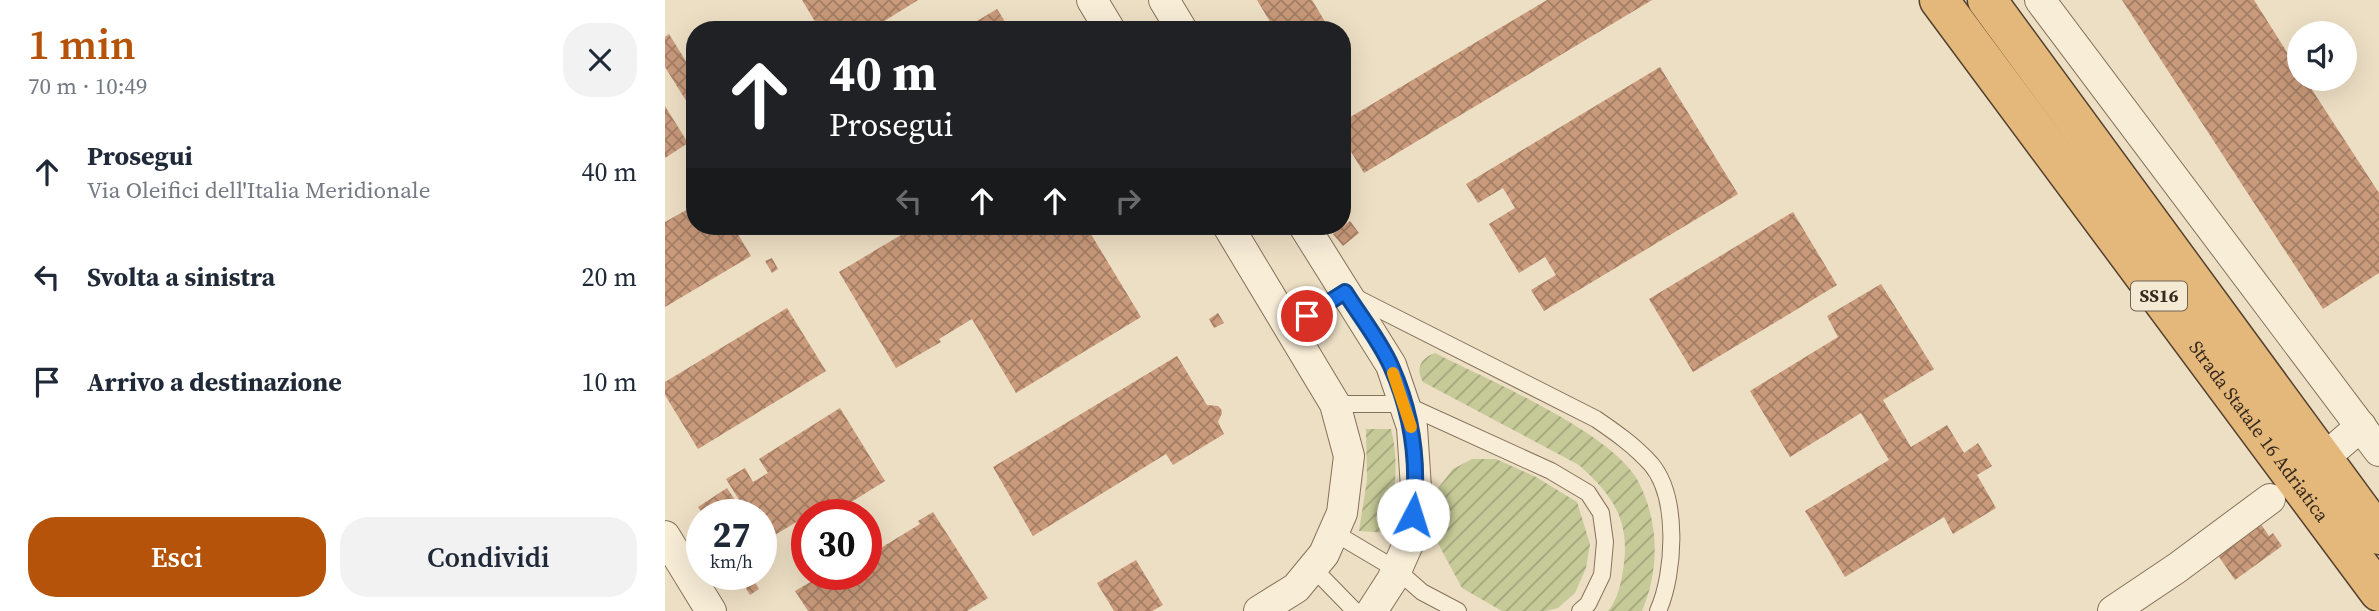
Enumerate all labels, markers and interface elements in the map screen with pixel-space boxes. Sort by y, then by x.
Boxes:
text: 1 min [28,15,136,73]
map controls [2287,21,2357,91]
button: sound [2287,21,2357,91]
button: close [563,23,637,97]
text: 40 m [829,39,937,106]
icon: ahead [714,49,805,140]
text: 70 m · 10:49 [28,70,148,102]
text: Prosegui [829,103,953,147]
text: Prosegui [87,138,193,174]
icon: ahead [28,153,66,191]
text: 40 m [582,154,637,190]
text: Via Oleifici dell'Italia Meridionale [87,174,430,206]
icon: left [890,182,928,220]
icon: ahead [963,182,1001,220]
icon: ahead [1036,182,1074,220]
icon: right [1109,182,1147,220]
icon: left [28,258,66,296]
text: Svolta a sinistra [87,259,275,295]
text: 20 m [582,259,637,295]
road number: SS16 [2131,282,2187,310]
pin [1277,286,1337,346]
icon: arrive [1288,297,1326,335]
street label: Strada Statale 16 Adriatica [2183,335,2335,527]
icon: arrive [28,363,66,401]
text: Arrivo a destinazione [87,364,342,400]
text: 10 m [582,364,637,400]
position arrow [1376,478,1450,552]
speed limit sign: 30 [791,499,882,590]
text: 27 [713,511,750,559]
button: Esci [28,517,326,597]
button: Condividi [340,517,637,597]
text: km/h [710,549,753,574]

